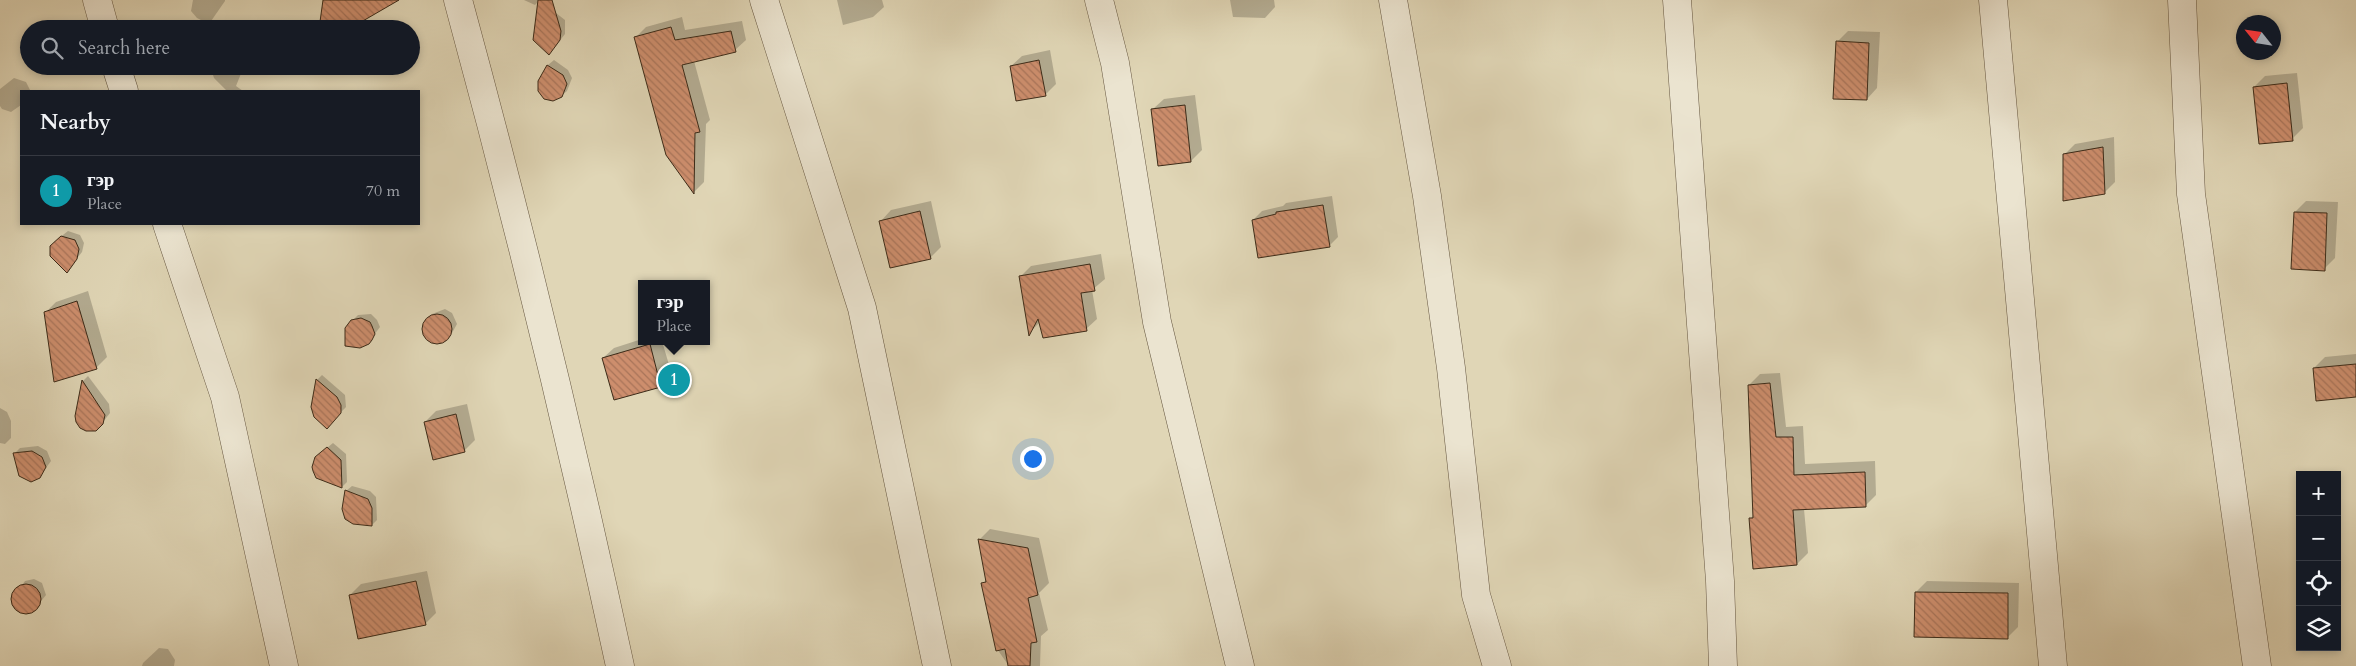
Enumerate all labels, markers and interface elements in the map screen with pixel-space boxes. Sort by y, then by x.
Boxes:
north arrow [2236,15,2281,60]
search box [20,20,420,75]
icon: search [38,34,66,62]
text: Search here [78,35,170,61]
text: Nearby [40,108,111,137]
text: гэр [87,167,114,193]
text: 1 [52,180,60,202]
text: 70 m [366,180,400,202]
text: Place [87,193,122,215]
popup [638,280,710,345]
text: гэр [656,289,684,315]
text: Place [656,315,692,337]
pin: 1 [658,361,690,399]
your location [1020,446,1046,472]
map controls [2296,471,2341,651]
button: + [2296,471,2341,516]
button: − [2296,516,2341,561]
button: locate [2296,561,2341,606]
button: layers [2296,606,2341,651]

